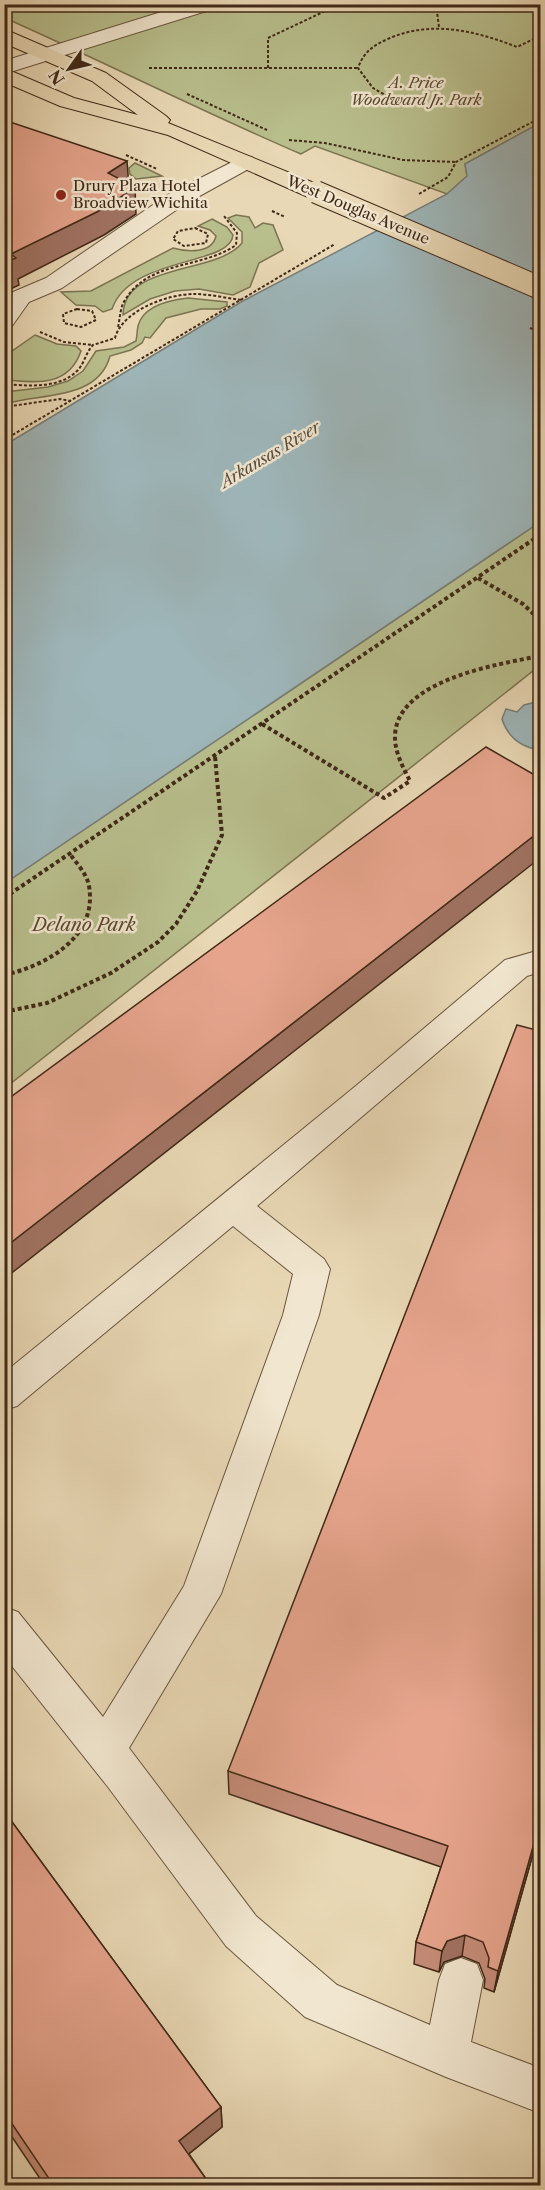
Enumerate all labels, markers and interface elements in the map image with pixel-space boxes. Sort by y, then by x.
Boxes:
north arrow [39,39,99,99]
text: N [44,66,69,89]
park label: A. Price Woodward Jr. Park [350,73,482,109]
street label: West Douglas Avenue [283,170,433,248]
place label: Drury Plaza Hotel Broadview Wichita [73,176,208,212]
marker: Drury Plaza Hotel Broadview Wichita [54,188,68,202]
water label: Arkansas River [214,416,325,493]
park label: Delano Park [30,914,136,936]

